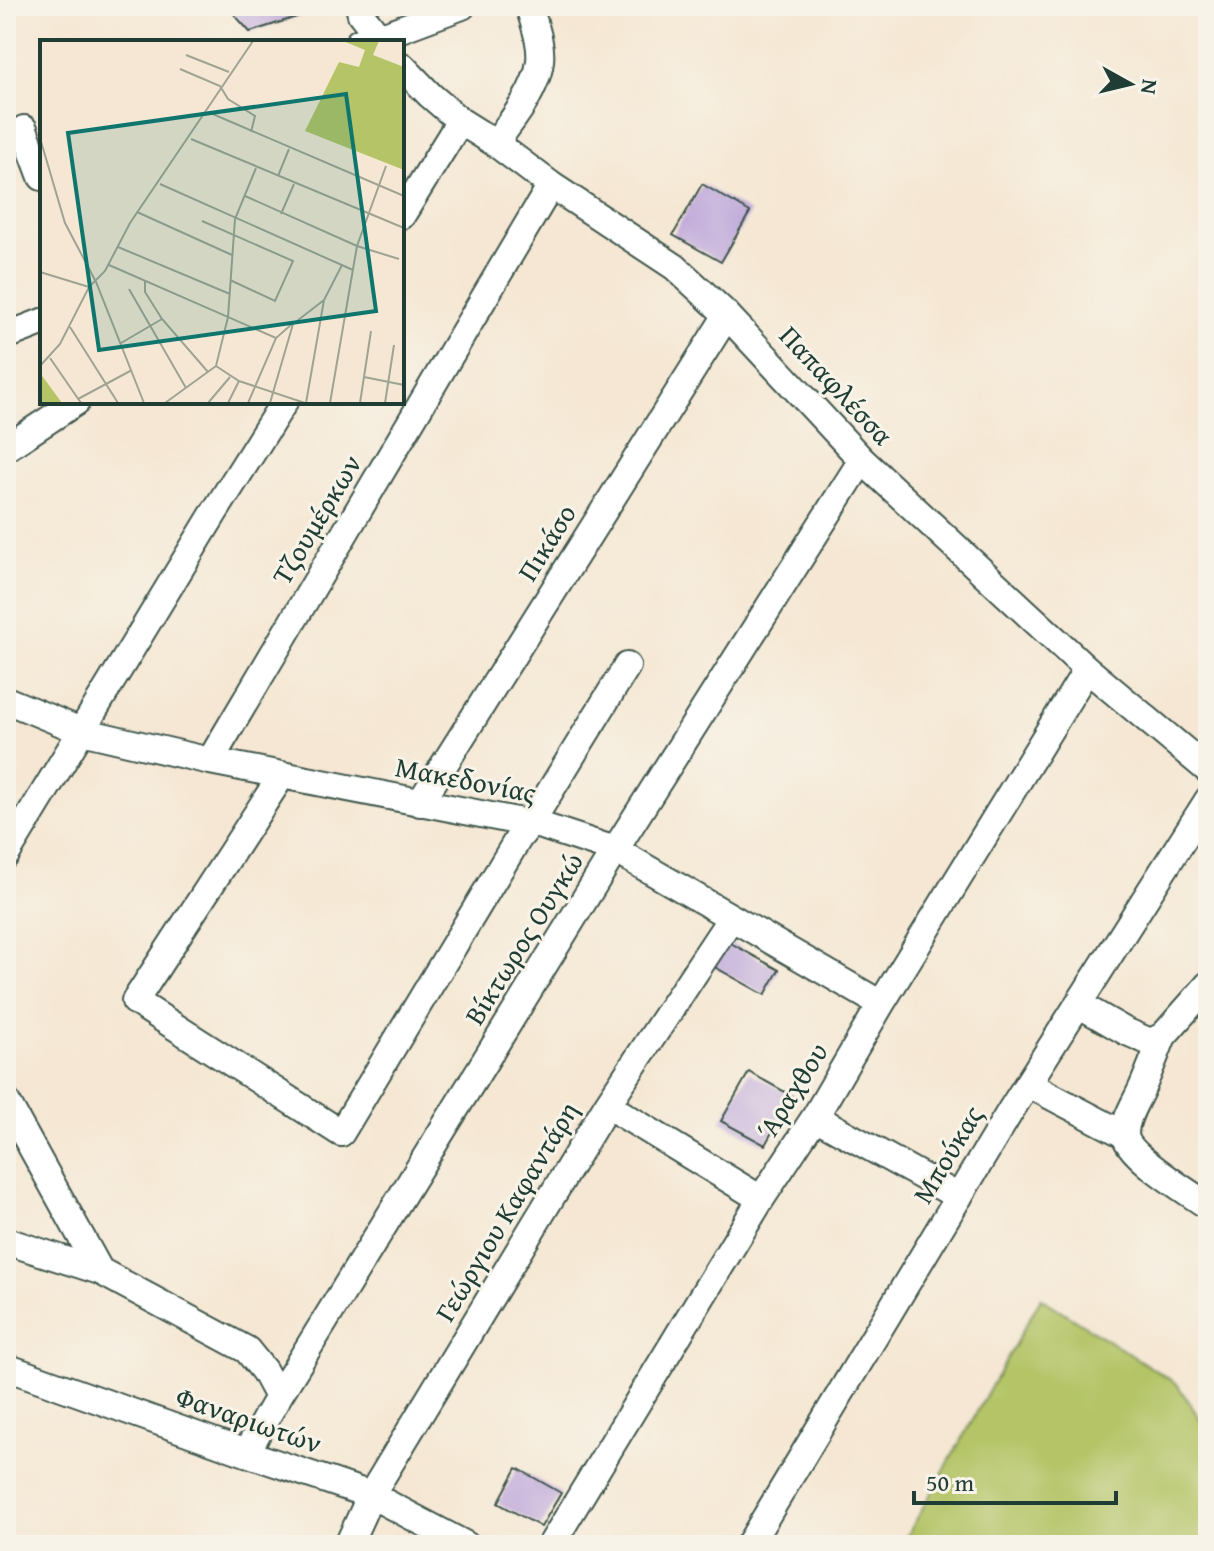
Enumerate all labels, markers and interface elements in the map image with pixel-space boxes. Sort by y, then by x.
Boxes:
inset map [40,40,404,404]
north arrow [1090,44,1170,124]
text: N [1133,77,1167,97]
street label: Παπαφλέσσα [770,316,904,454]
street label: Τζουμέρκων [261,446,371,592]
street label: Πικάσο [506,496,586,588]
street label: Μακεδονίας [392,745,540,813]
street label: Βίκτωρος Ουγκώ [453,844,593,1032]
street label: Άραχθου [746,1034,838,1146]
street label: Γεώργιου Καφαντάρη [424,1093,588,1329]
street label: Μπούκας [902,1097,993,1211]
street label: Φαναριωτών [171,1375,327,1463]
scale bar [914,1455,1116,1505]
text: 50 m [926,1465,974,1500]

